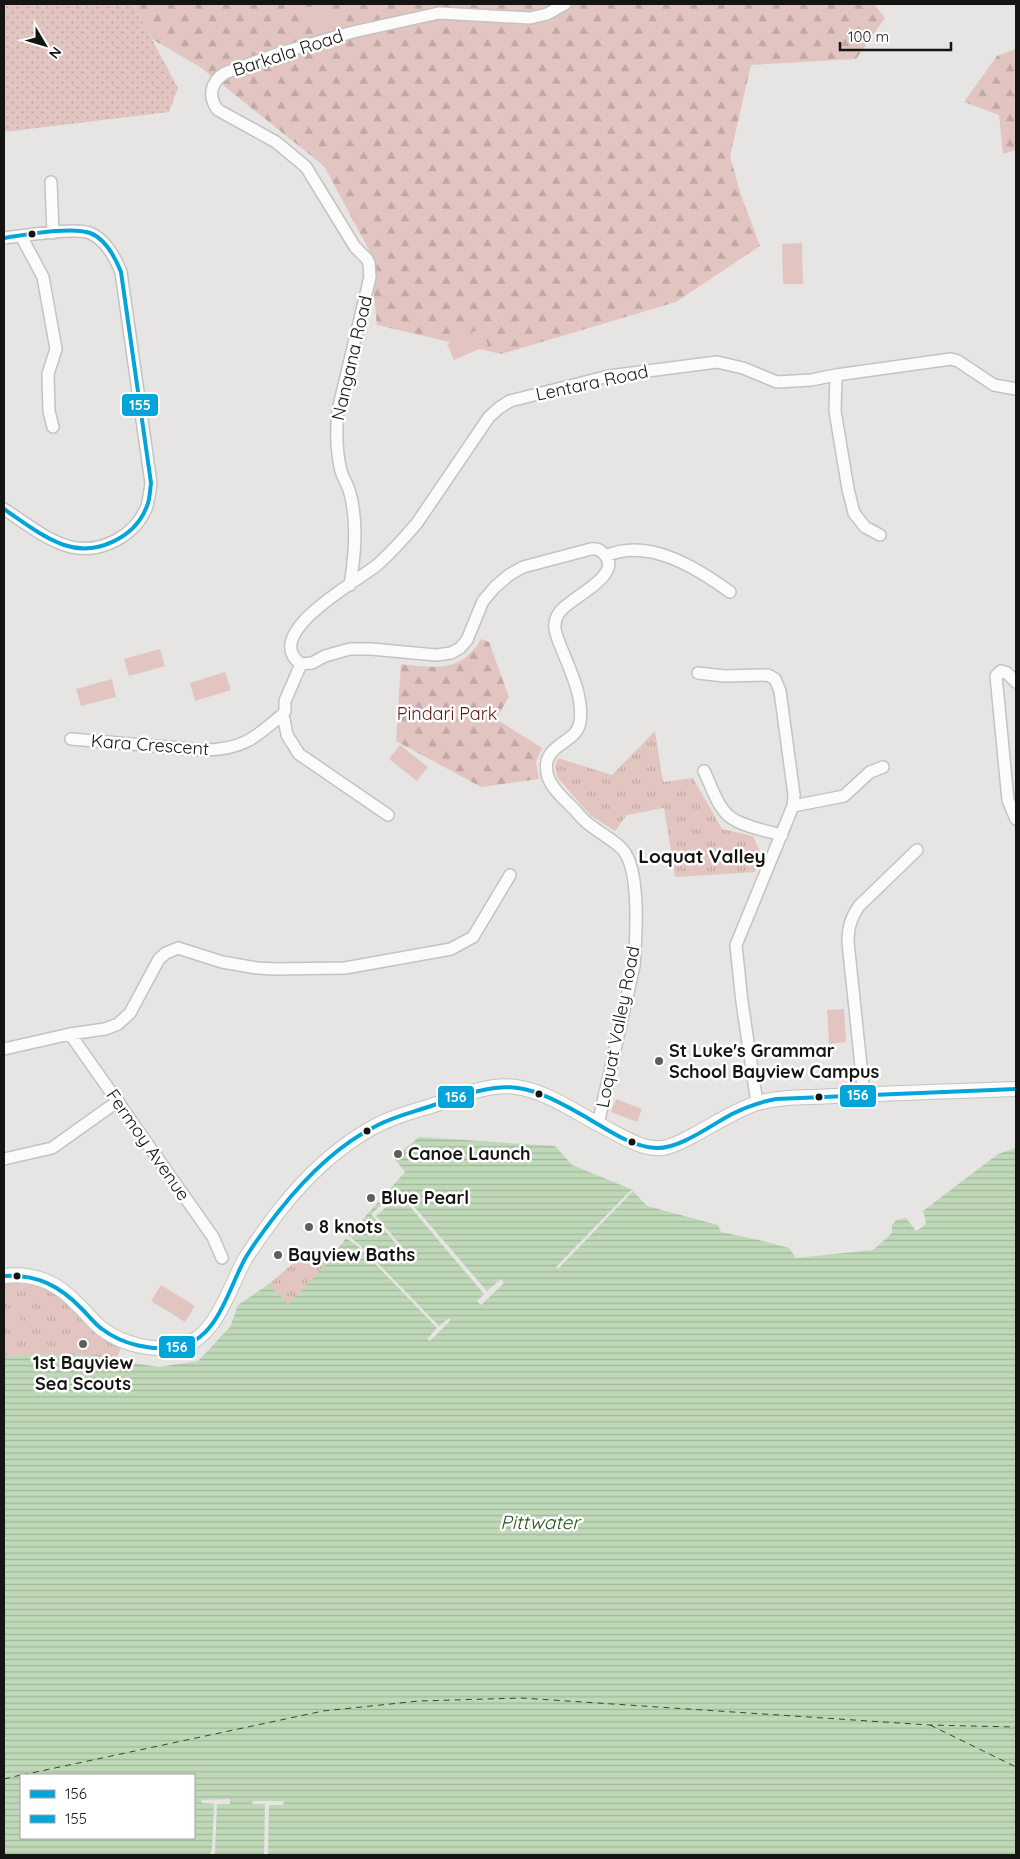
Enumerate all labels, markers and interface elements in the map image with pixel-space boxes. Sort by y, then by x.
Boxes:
north arrow [20,20,70,70]
scale bar [840,20,951,52]
street label: Barkala Road [230,24,346,81]
text: 100 m [848,27,889,46]
text: N [45,43,66,63]
unlabelled marker [27,229,37,239]
street label: Nangana Road [326,293,377,423]
street label: Lentara Road [534,359,650,406]
line badge: 155 [121,393,159,417]
text: 155 [129,396,151,414]
park label: Pindari Park [397,702,497,725]
street label: Kara Crescent [90,729,210,760]
district label: Loquat Valley [638,844,766,868]
street label: Loquat Valley Road [591,944,644,1110]
place label: St Luke's Grammar School Bayview Campus [669,1039,880,1083]
marker: St Luke's Grammar School Bayview Campus [653,1055,665,1067]
street label: Fermoy Avenue [101,1084,195,1205]
line badge: 156 [839,1084,877,1108]
line badge: 156 [437,1085,475,1109]
text: 156 [847,1086,869,1104]
text: 156 [445,1088,467,1106]
unlabelled marker [534,1089,544,1099]
unlabelled marker [814,1092,824,1102]
unlabelled marker [362,1126,372,1136]
unlabelled marker [627,1137,637,1147]
place label: Canoe Launch [408,1142,531,1165]
marker: Canoe Launch [392,1148,404,1160]
place label: Blue Pearl [381,1186,469,1209]
marker: Blue Pearl [365,1192,377,1204]
place label: 8 knots [319,1215,383,1238]
marker: 8 knots [303,1221,315,1233]
place label: Bayview Baths [288,1243,416,1266]
marker: Bayview Baths [272,1249,284,1261]
unlabelled marker [12,1271,22,1281]
line badge: 156 [158,1335,196,1359]
marker: 1st Bayview Sea Scouts [77,1338,89,1350]
text: 156 [166,1338,188,1356]
place label: 1st Bayview Sea Scouts [33,1351,133,1395]
water label: Pittwater [500,1510,582,1534]
legend [20,1774,195,1839]
text: 156 [65,1784,87,1803]
text: 155 [65,1809,87,1828]

